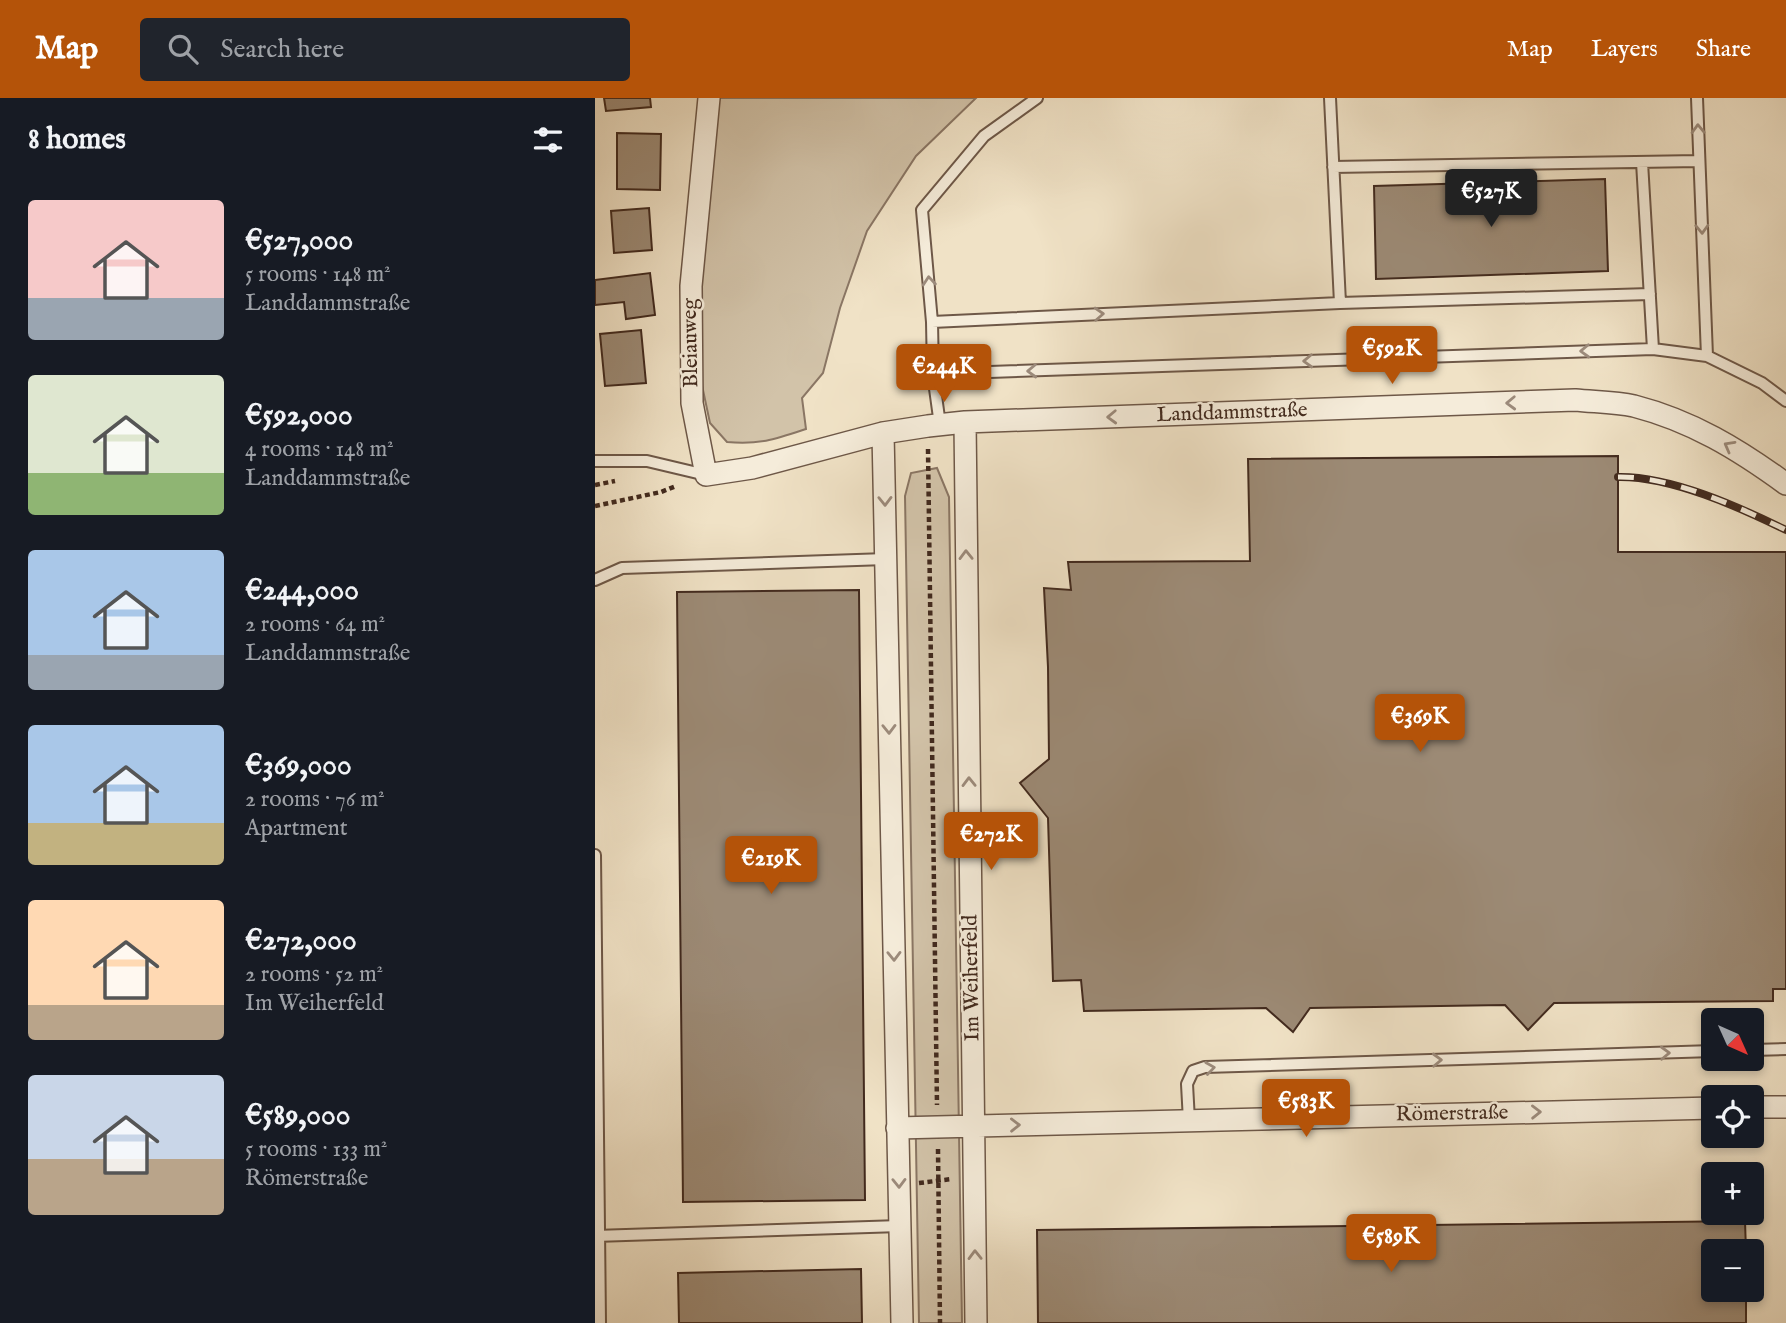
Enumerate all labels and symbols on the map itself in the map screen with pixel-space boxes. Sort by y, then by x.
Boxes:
one-way arrow [1691,124,1706,135]
pin: €527K [1442,170,1540,229]
one-way arrow [1695,224,1710,235]
one-way arrow [922,276,937,287]
street label: Bleiauweg [677,297,705,388]
one-way arrow [1093,307,1104,322]
pin: €592K [1343,327,1441,386]
pin: €244K [895,344,993,404]
one-way arrow [1579,344,1590,359]
one-way arrow [1303,353,1314,368]
one-way arrow [1026,363,1037,378]
one-way arrow [1505,395,1516,410]
street label: Landdammstraße [1156,397,1308,429]
one-way arrow [1106,410,1117,425]
one-way arrow [1724,441,1737,454]
one-way arrow [877,496,892,507]
one-way arrow [958,549,974,560]
pin: €369K [1371,694,1469,754]
one-way arrow [882,723,897,734]
one-way arrow [961,777,977,787]
pin: €272K [942,812,1040,872]
pin: €219K [722,836,820,896]
street label: Im Weiherfeld [957,914,987,1042]
one-way arrow [886,951,902,962]
north arrow [1701,1008,1764,1071]
one-way arrow [1659,1045,1670,1060]
one-way arrow [1432,1052,1443,1067]
one-way arrow [1204,1061,1216,1076]
pin: €583K [1257,1080,1355,1139]
street label: Römerstraße [1395,1100,1509,1128]
one-way arrow [1531,1105,1542,1120]
one-way arrow [1010,1117,1020,1133]
one-way arrow [891,1178,906,1189]
pin: €589K [1342,1214,1440,1274]
one-way arrow [968,1249,983,1260]

